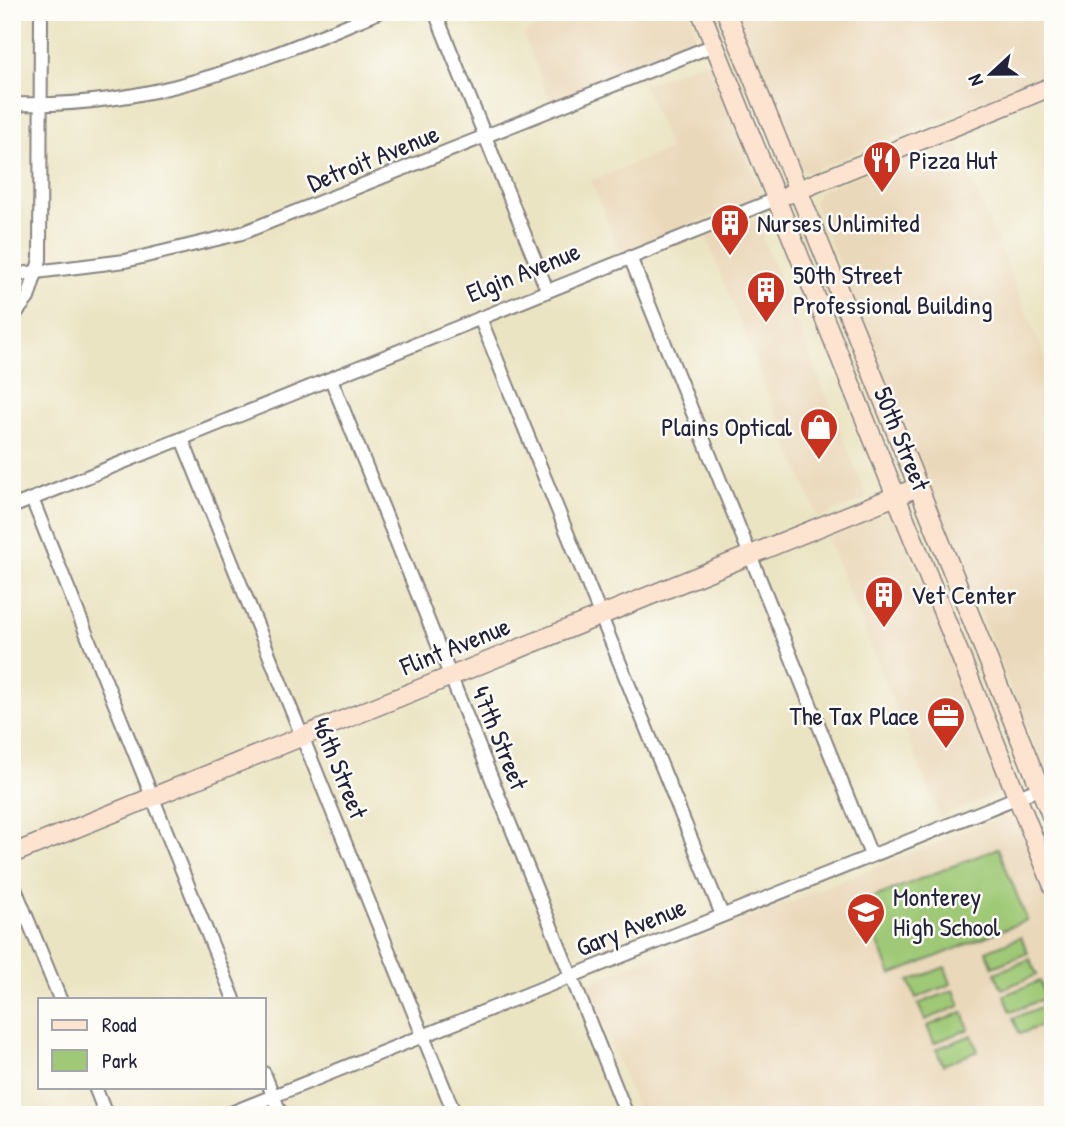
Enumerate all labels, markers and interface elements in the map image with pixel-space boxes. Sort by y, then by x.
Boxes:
north arrow [956,38,1026,108]
text: N [961,71,989,90]
street label: Detroit Avenue [302,115,444,200]
restaurant icon: Pizza Hut [861,139,903,194]
place label: Pizza Hut [909,142,998,177]
building icon: Nurses Unlimited [709,202,751,257]
place label: Nurses Unlimited [757,205,919,240]
street label: Elgin Avenue [461,233,585,310]
place label: 50th Street Professional Building [793,257,992,322]
building icon: 50th Street Professional Building [745,269,787,324]
street label: 50th Street [866,382,940,497]
shop icon: Plains Optical [798,406,840,461]
place label: Plains Optical [661,409,792,444]
building icon: Vet Center [863,574,905,629]
place label: Vet Center [911,577,1017,612]
street label: Flint Avenue [394,608,515,684]
street label: 47th Street [464,681,537,796]
office icon: The Tax Place [925,695,967,750]
place label: The Tax Place [790,698,919,733]
street label: 46th Street [304,712,377,825]
place label: Monterey High School [893,879,1000,944]
street label: Gary Avenue [571,889,691,964]
school or university icon: Monterey High School [845,891,887,946]
legend [38,998,266,1088]
text: Road [102,1010,136,1039]
text: Park [102,1046,137,1075]

